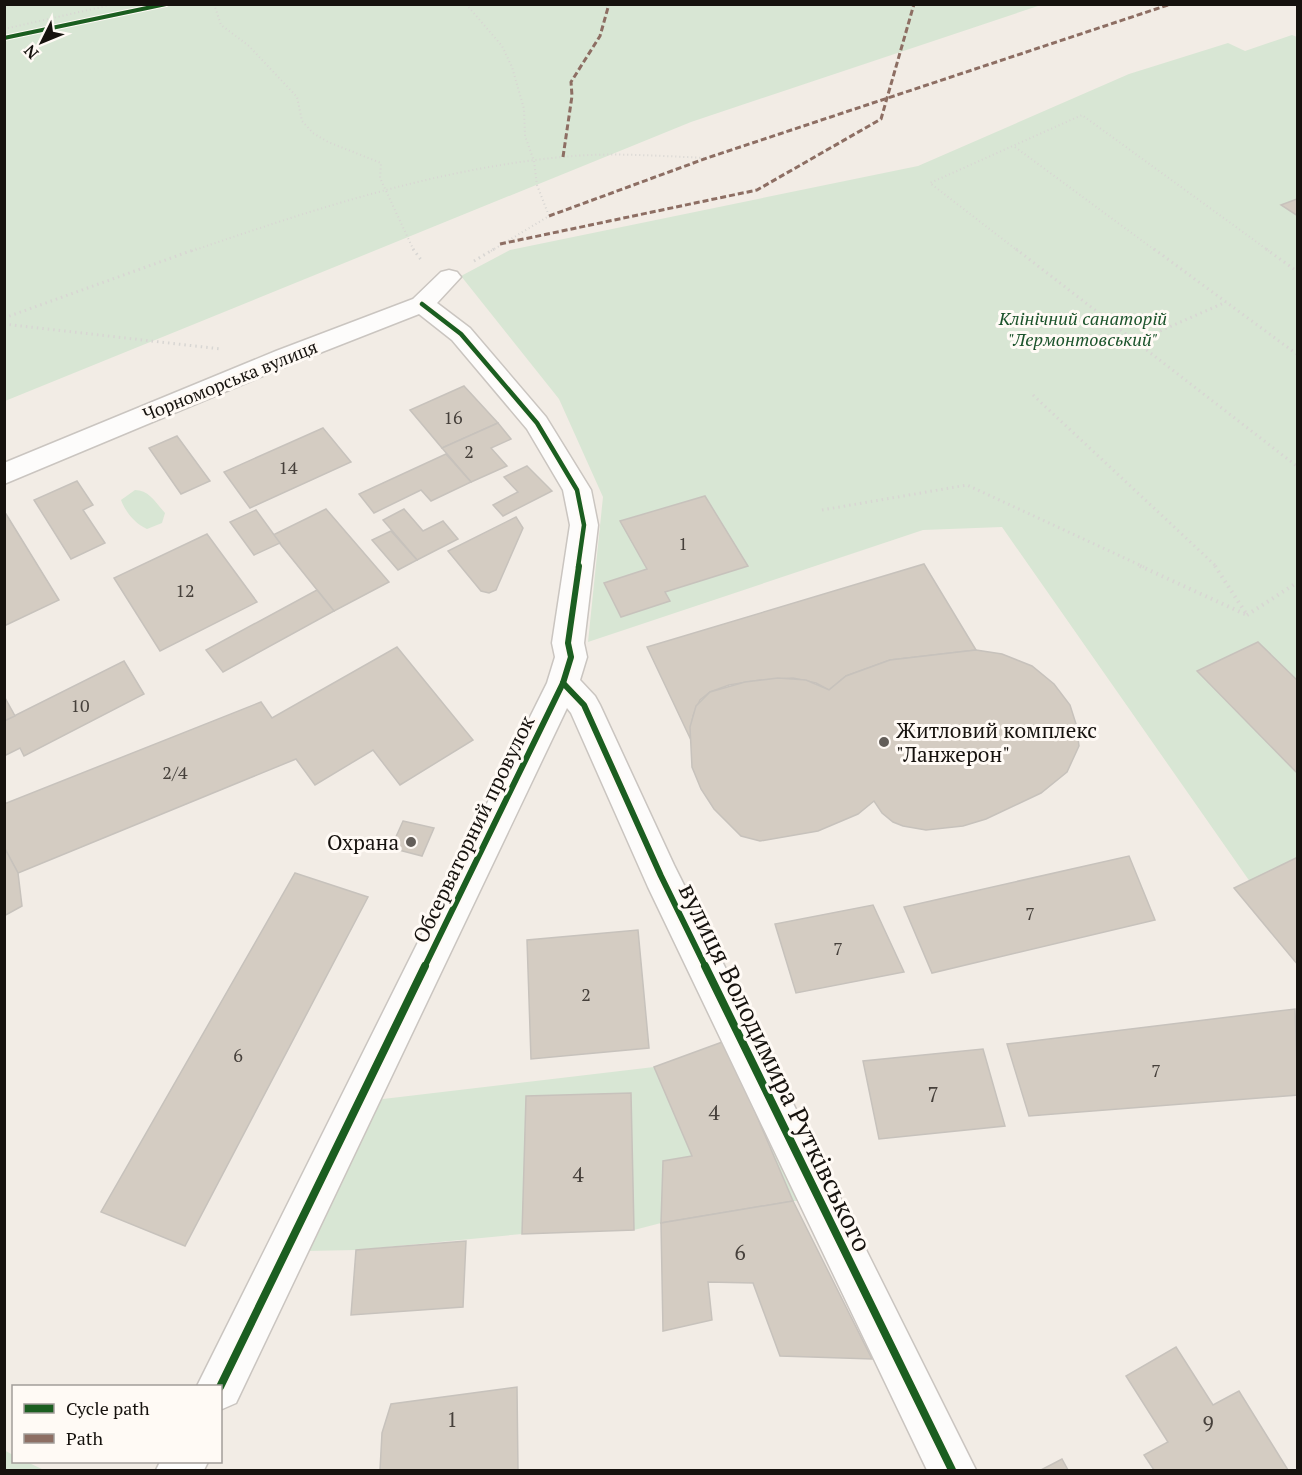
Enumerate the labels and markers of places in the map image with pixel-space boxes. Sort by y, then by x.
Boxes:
place label: Житловий комплекс "Ланжерон" [896,716,1097,768]
marker: Житловий комплекс "Ланжерон" [877,735,891,749]
place label: Охрана [327,828,399,856]
marker: Охрана [404,835,418,849]

